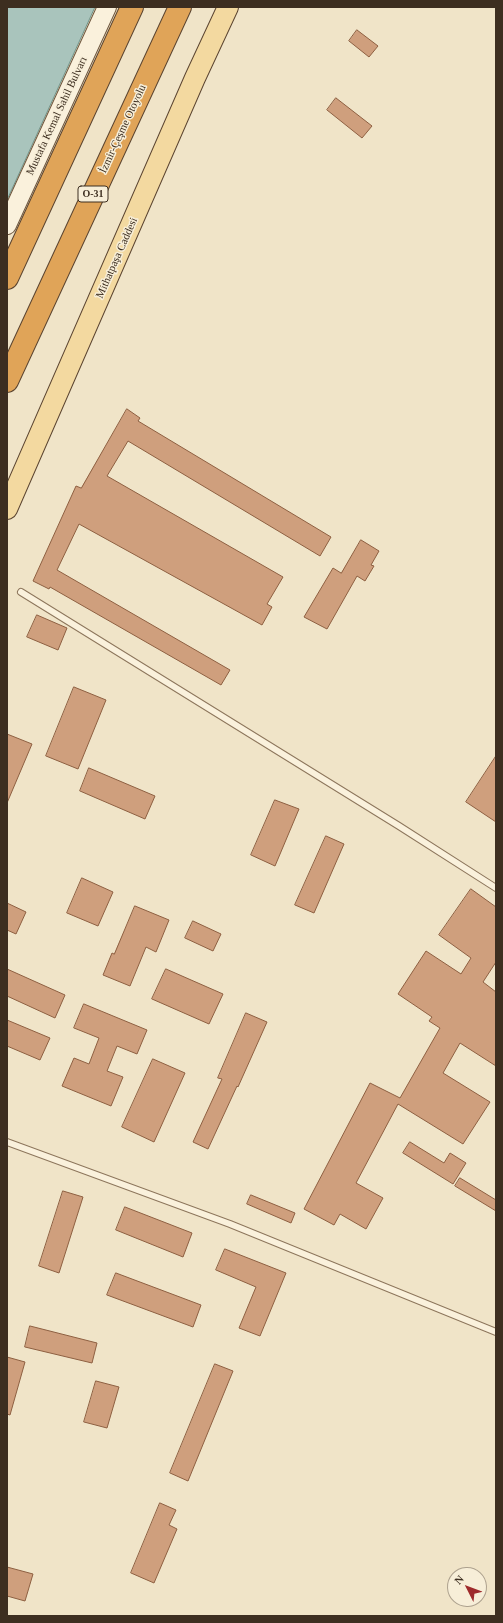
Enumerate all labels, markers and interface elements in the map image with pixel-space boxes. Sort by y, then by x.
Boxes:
street label: Mustafa Kemal Sahil Bulvarı [24,55,90,177]
street label: İzmir-Çeşme Otoyolu [97,83,149,175]
road number: O-31 [78,186,108,202]
street label: Mithatpaşa Caddesi [93,216,141,300]
north arrow [447,1567,487,1607]
text: N [452,1573,466,1587]

